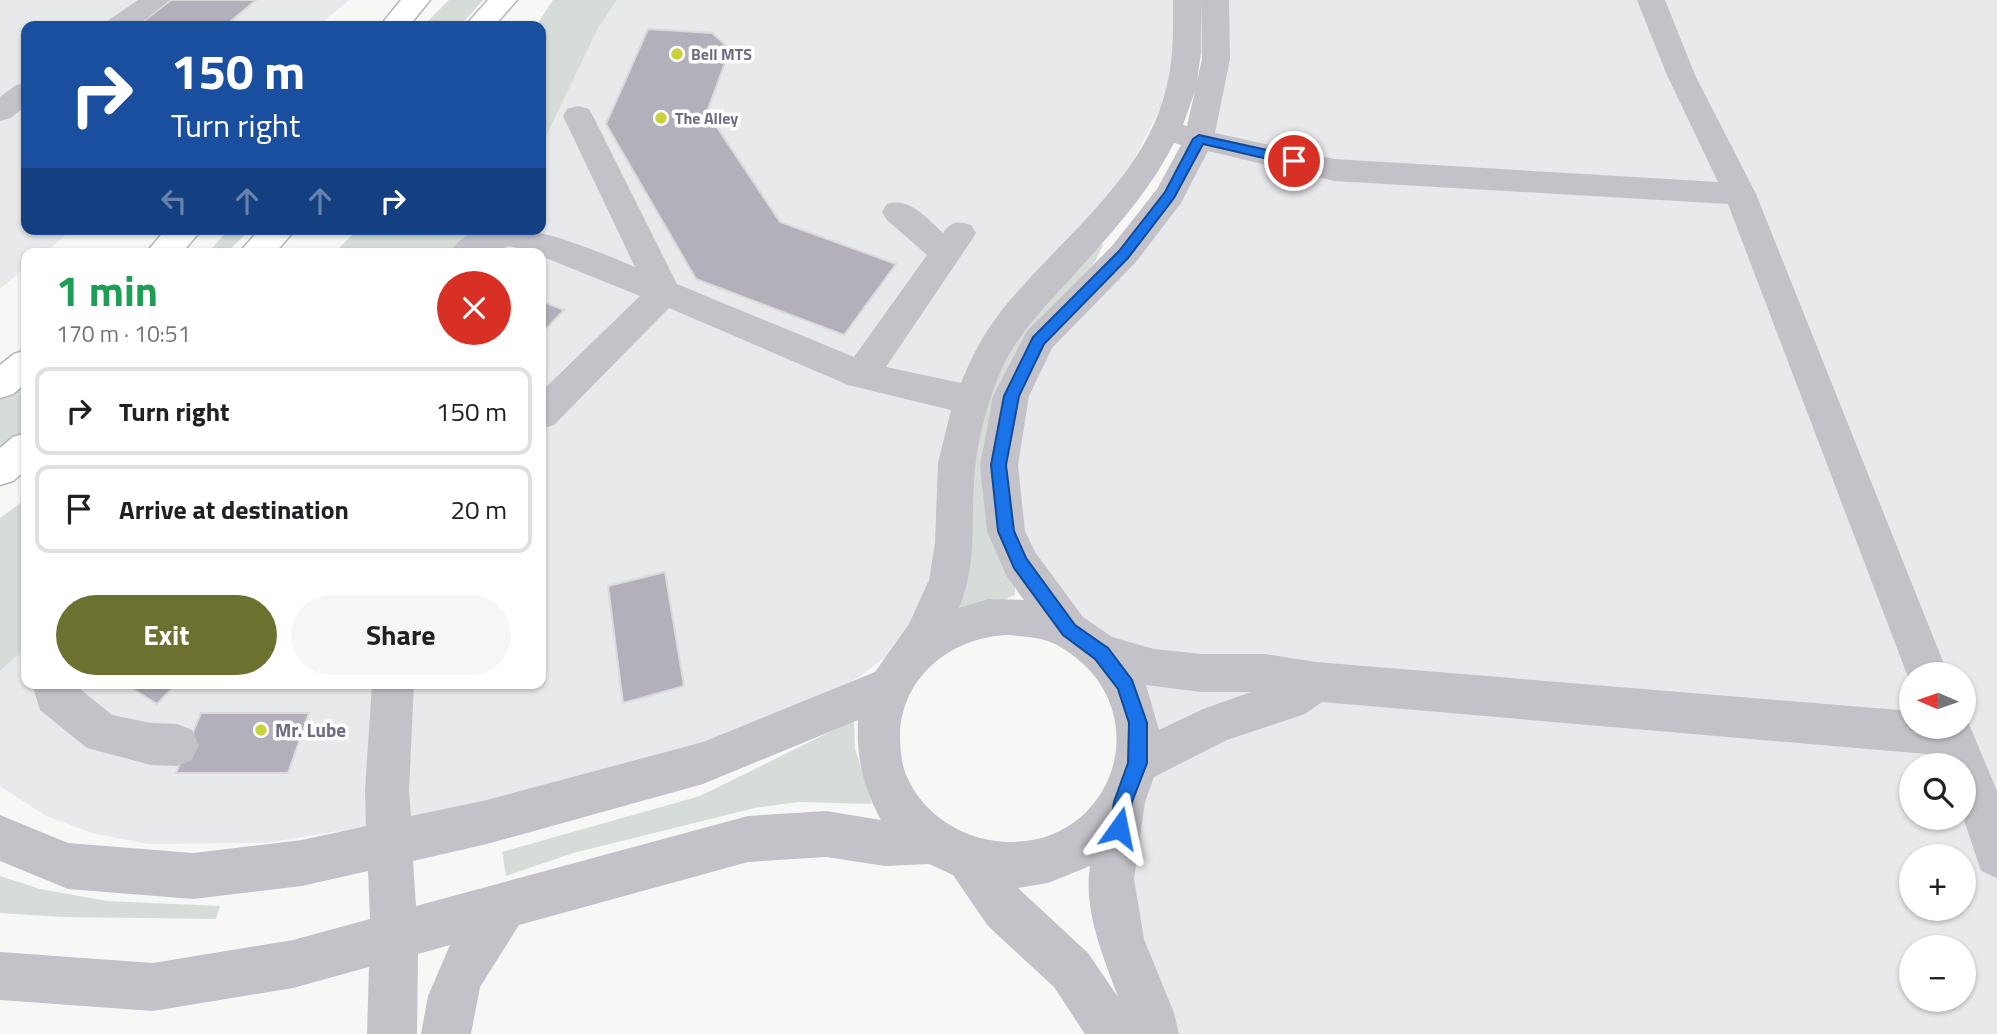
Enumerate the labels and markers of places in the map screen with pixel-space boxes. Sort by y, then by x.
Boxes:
place label: Bell MTS [691,42,752,66]
marker: Bell MTS [669,46,685,62]
place label: The Alley [675,106,738,130]
marker: The Alley [653,110,669,126]
pin [1264,131,1324,191]
place label: Mr. Lube [275,715,346,744]
marker: Mr. Lube [253,722,269,738]

